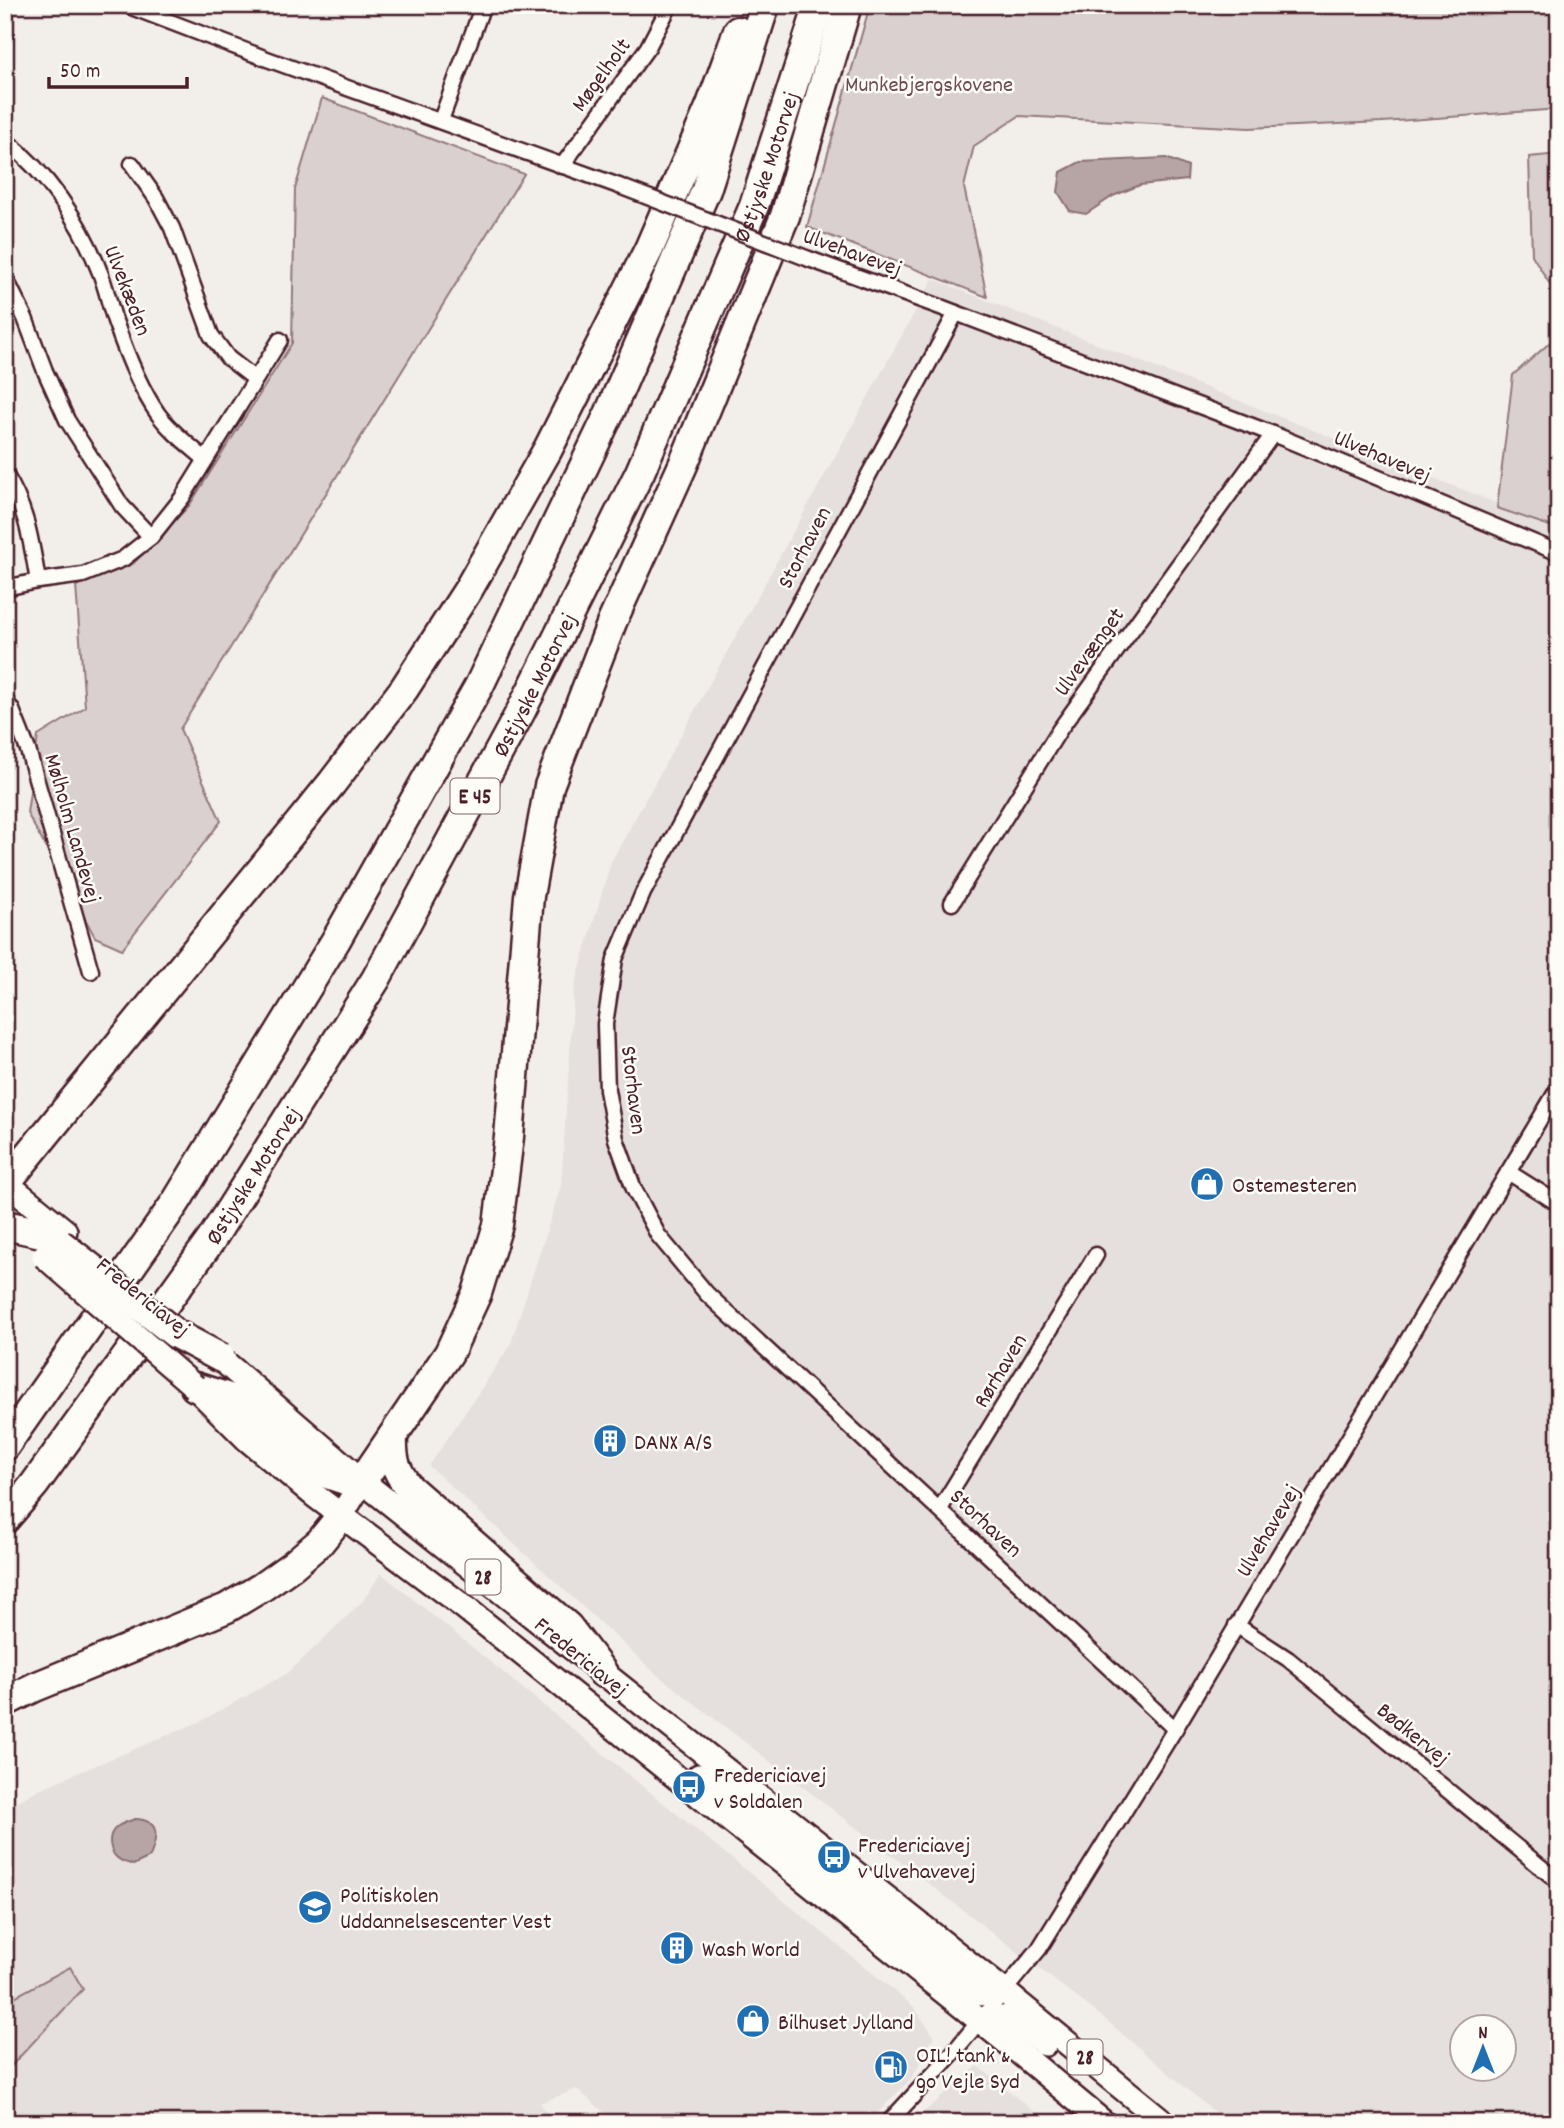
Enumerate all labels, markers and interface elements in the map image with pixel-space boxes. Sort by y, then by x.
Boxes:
street label: Møgelholt [565,32,641,120]
scale bar [49,46,187,90]
text: 50 m [60,58,100,88]
park label: Munkebjergskovene [845,70,1013,103]
street label: Østjyske Motorvej [727,88,810,248]
street label: Ulvehavevej [798,221,906,287]
street label: Ulvekæden [93,241,158,341]
street label: Ulvehavevej [1328,423,1436,494]
street label: Storhaven [771,502,842,596]
street label: Ulvevænget [1047,602,1134,704]
street label: Østjyske Motorvej [486,608,587,764]
street label: Mølholm Landevej [34,750,108,908]
road number: E 45 [450,778,500,814]
street label: Storhaven [610,1044,653,1137]
street label: Østjyske Motorvej [199,1101,311,1252]
shop icon: Ostemesteren [1188,1165,1226,1203]
place label: Ostemesteren [1232,1171,1357,1204]
street label: Fredericiavej [88,1250,196,1347]
street label: Rørhaven [967,1328,1037,1415]
building icon: DANX A/S [591,1422,629,1460]
place label: DANX A/S [634,1428,712,1461]
street label: Ulvehavevej [1229,1479,1311,1584]
street label: Storhaven [941,1482,1028,1567]
road number: 28 [466,1560,500,1594]
street label: Fredericiavej [526,1610,634,1707]
street label: Bødkervej [1368,1696,1456,1776]
place label: Fredericiavej v Soldalen [714,1761,827,1820]
bus stop icon: Fredericiavej v Soldalen [670,1768,708,1806]
place label: Fredericiavej v Ulvehavevej [858,1831,976,1890]
bus stop icon: Fredericiavej v Ulvehavevej [815,1838,853,1876]
place label: Politiskolen Uddannelsescenter Vest [340,1881,552,1940]
school or university icon: Politiskolen Uddannelsescenter Vest [296,1888,334,1926]
building icon: Wash World [658,1929,696,1967]
place label: Wash World [702,1935,800,1968]
shop icon: Bilhuset Jylland [734,2002,772,2040]
place label: Bilhuset Jylland [778,2008,913,2041]
north arrow [1448,2012,1518,2082]
text: N [1478,2021,1488,2048]
road number: 28 [1068,2039,1102,2074]
place label: OIL! tank & go Vejle Syd [916,2041,1020,2100]
fuel station icon: OIL! tank & go Vejle Syd [872,2048,910,2086]

